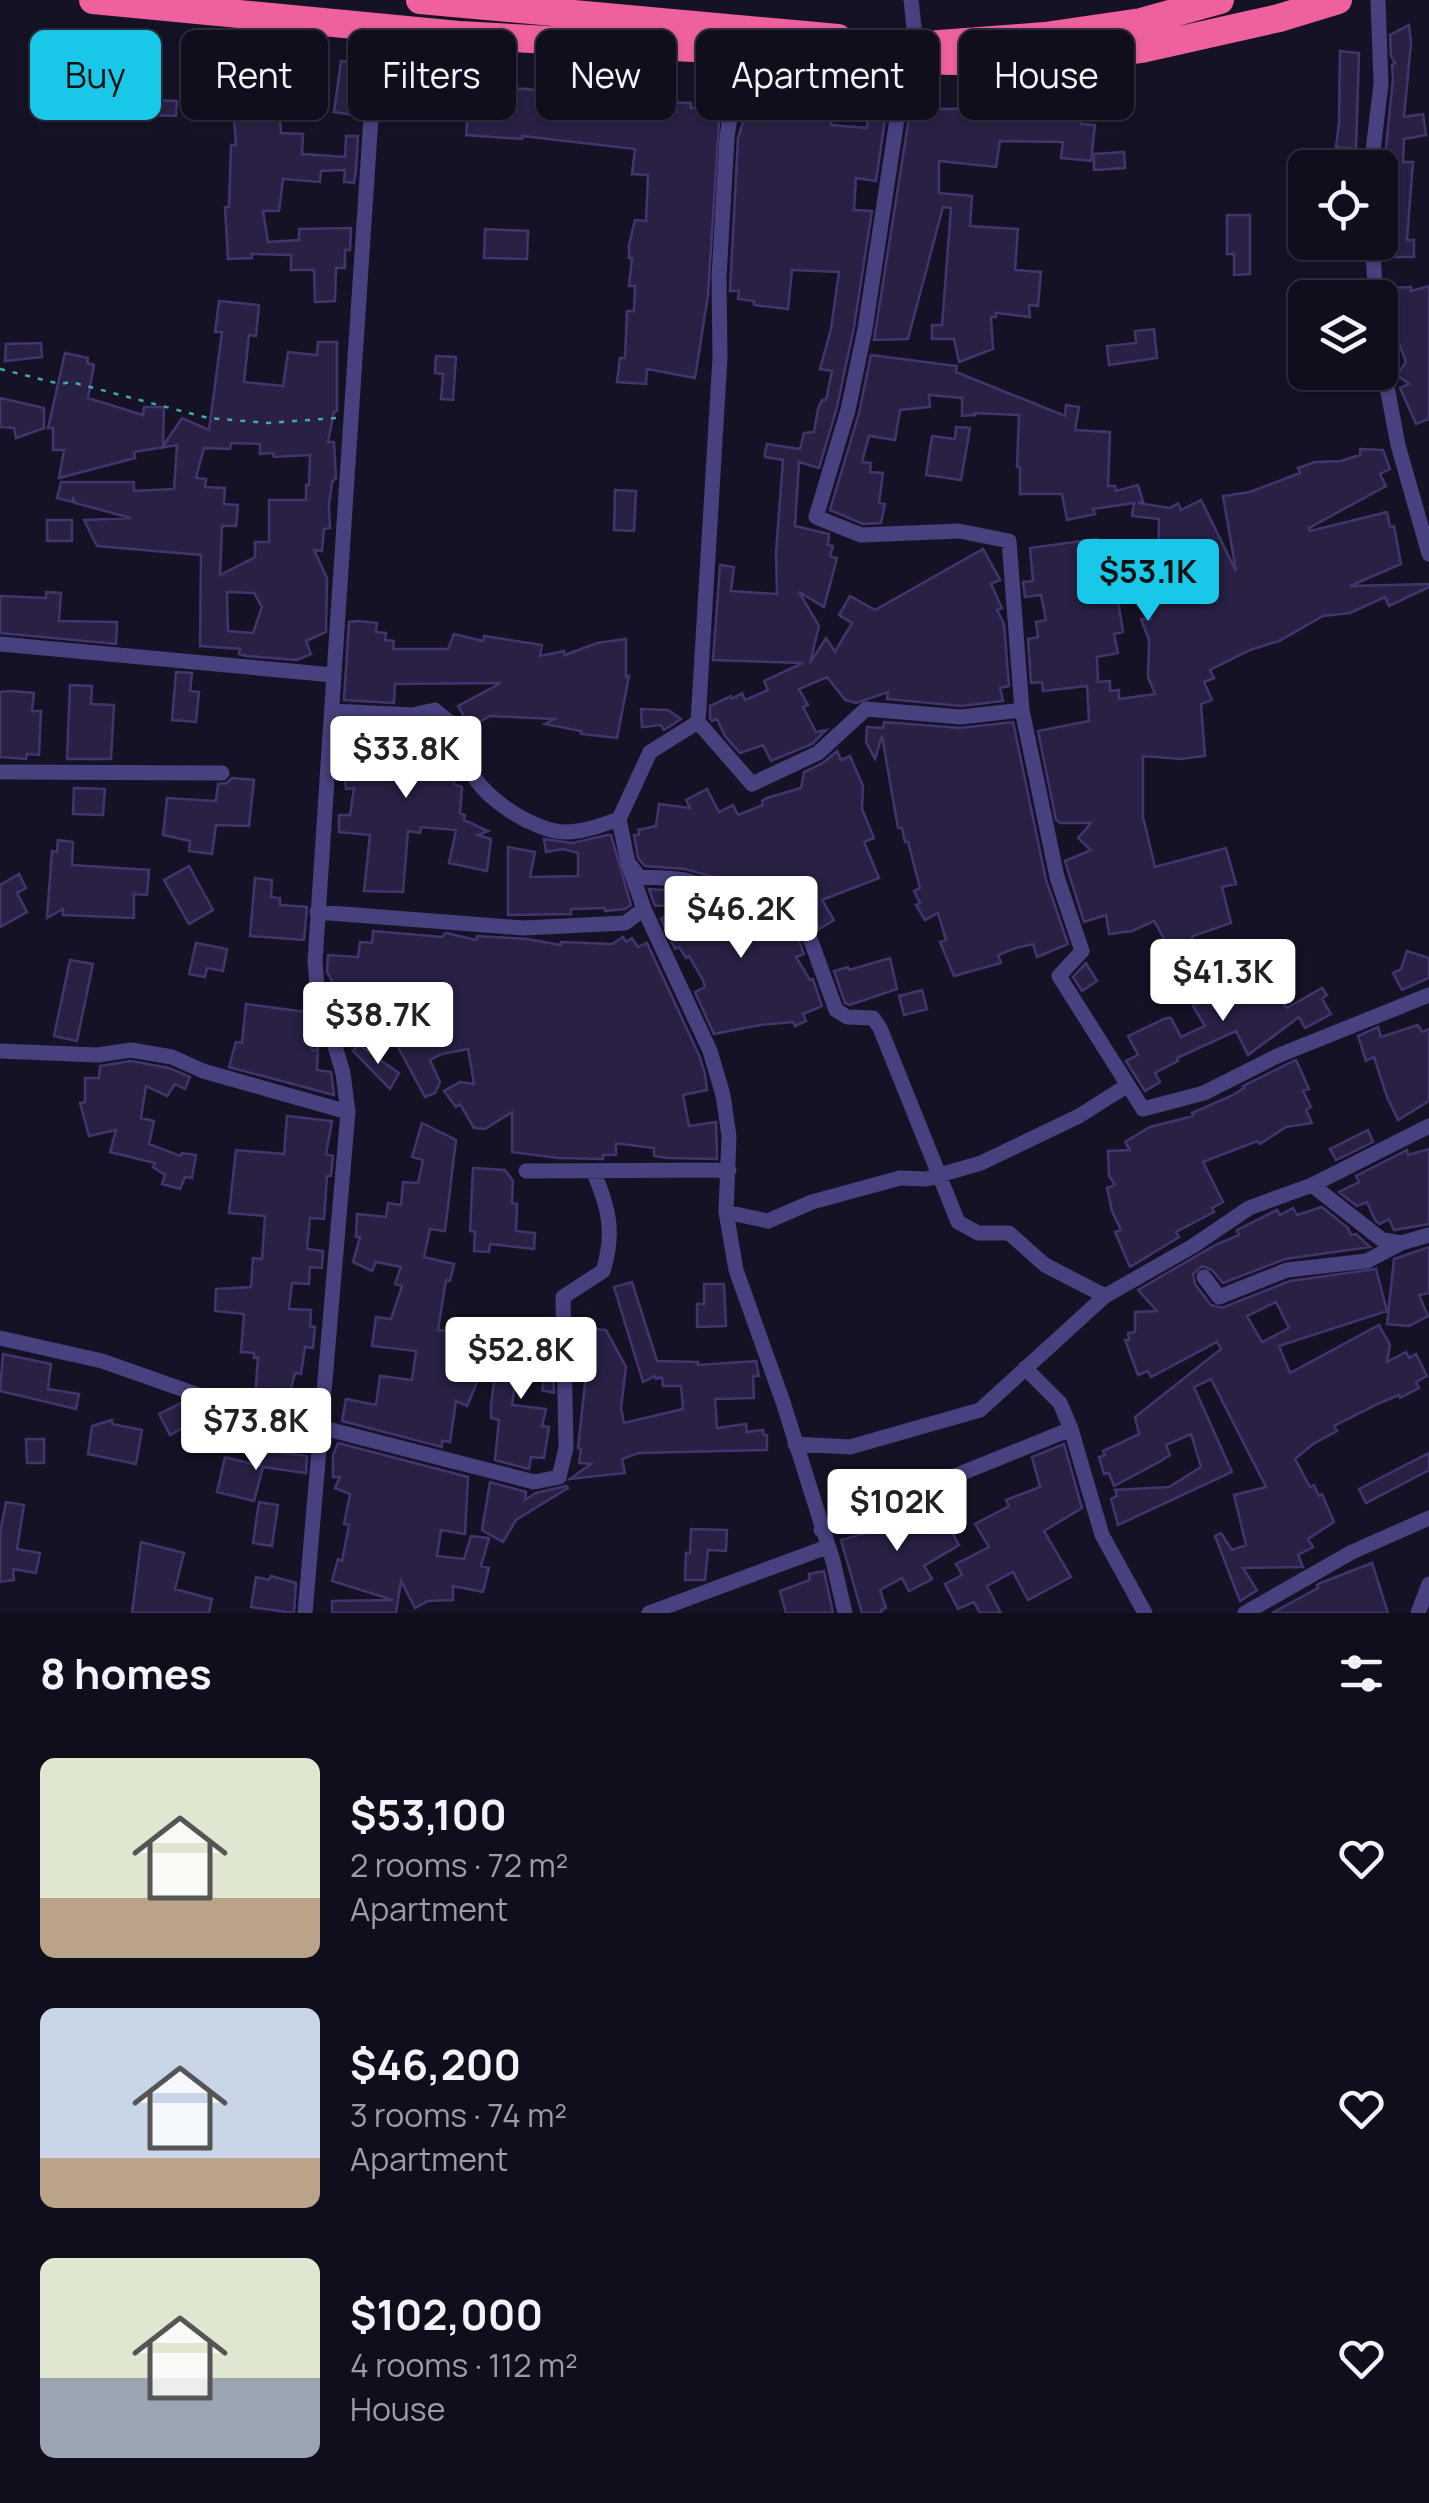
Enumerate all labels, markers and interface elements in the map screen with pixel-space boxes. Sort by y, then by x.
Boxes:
chip: Buy [30,30,161,120]
chip: Rent [181,30,328,120]
chip: Filters [348,30,516,120]
chip: New [536,30,676,120]
chip: Apartment [696,30,939,120]
chip: House [959,30,1134,120]
map controls [1288,150,1398,390]
button: locate [1288,150,1398,260]
button: layers [1288,280,1398,390]
pin: $53.1K [1067,539,1229,624]
text: $53.1K [1099,549,1197,593]
pin: $33.8K [325,716,487,801]
text: $33.8K [352,726,460,770]
pin: $46.2K [660,876,822,961]
text: $46.2K [687,886,795,930]
pin: $41.3K [1142,939,1304,1024]
text: $41.3K [1172,949,1274,993]
pin: $38.7K [297,982,459,1067]
text: $38.7K [325,992,431,1036]
pin: $52.8K [440,1317,602,1402]
text: $52.8K [467,1327,575,1371]
pin: $73.8K [175,1388,337,1473]
text: $73.8K [203,1398,309,1442]
pin: $102K [827,1469,967,1554]
text: $102K [850,1479,944,1523]
text: 8 homes [40,1644,212,1702]
icon: filters [1334,1646,1389,1701]
text: $53,100 [350,1785,507,1843]
icon: home [120,1798,240,1918]
icon: heart [1334,1831,1389,1886]
text: 2 rooms · 72 m² [350,1843,568,1887]
text: Apartment [350,1887,508,1931]
text: $46,200 [350,2035,521,2093]
icon: home [120,2048,240,2168]
icon: heart [1334,2081,1389,2136]
text: 3 rooms · 74 m² [350,2093,567,2137]
text: Apartment [350,2137,508,2181]
text: $102,000 [350,2285,543,2343]
icon: home [120,2298,240,2418]
icon: heart [1334,2331,1389,2386]
text: 4 rooms · 112 m² [350,2343,578,2387]
text: House [350,2387,445,2431]

